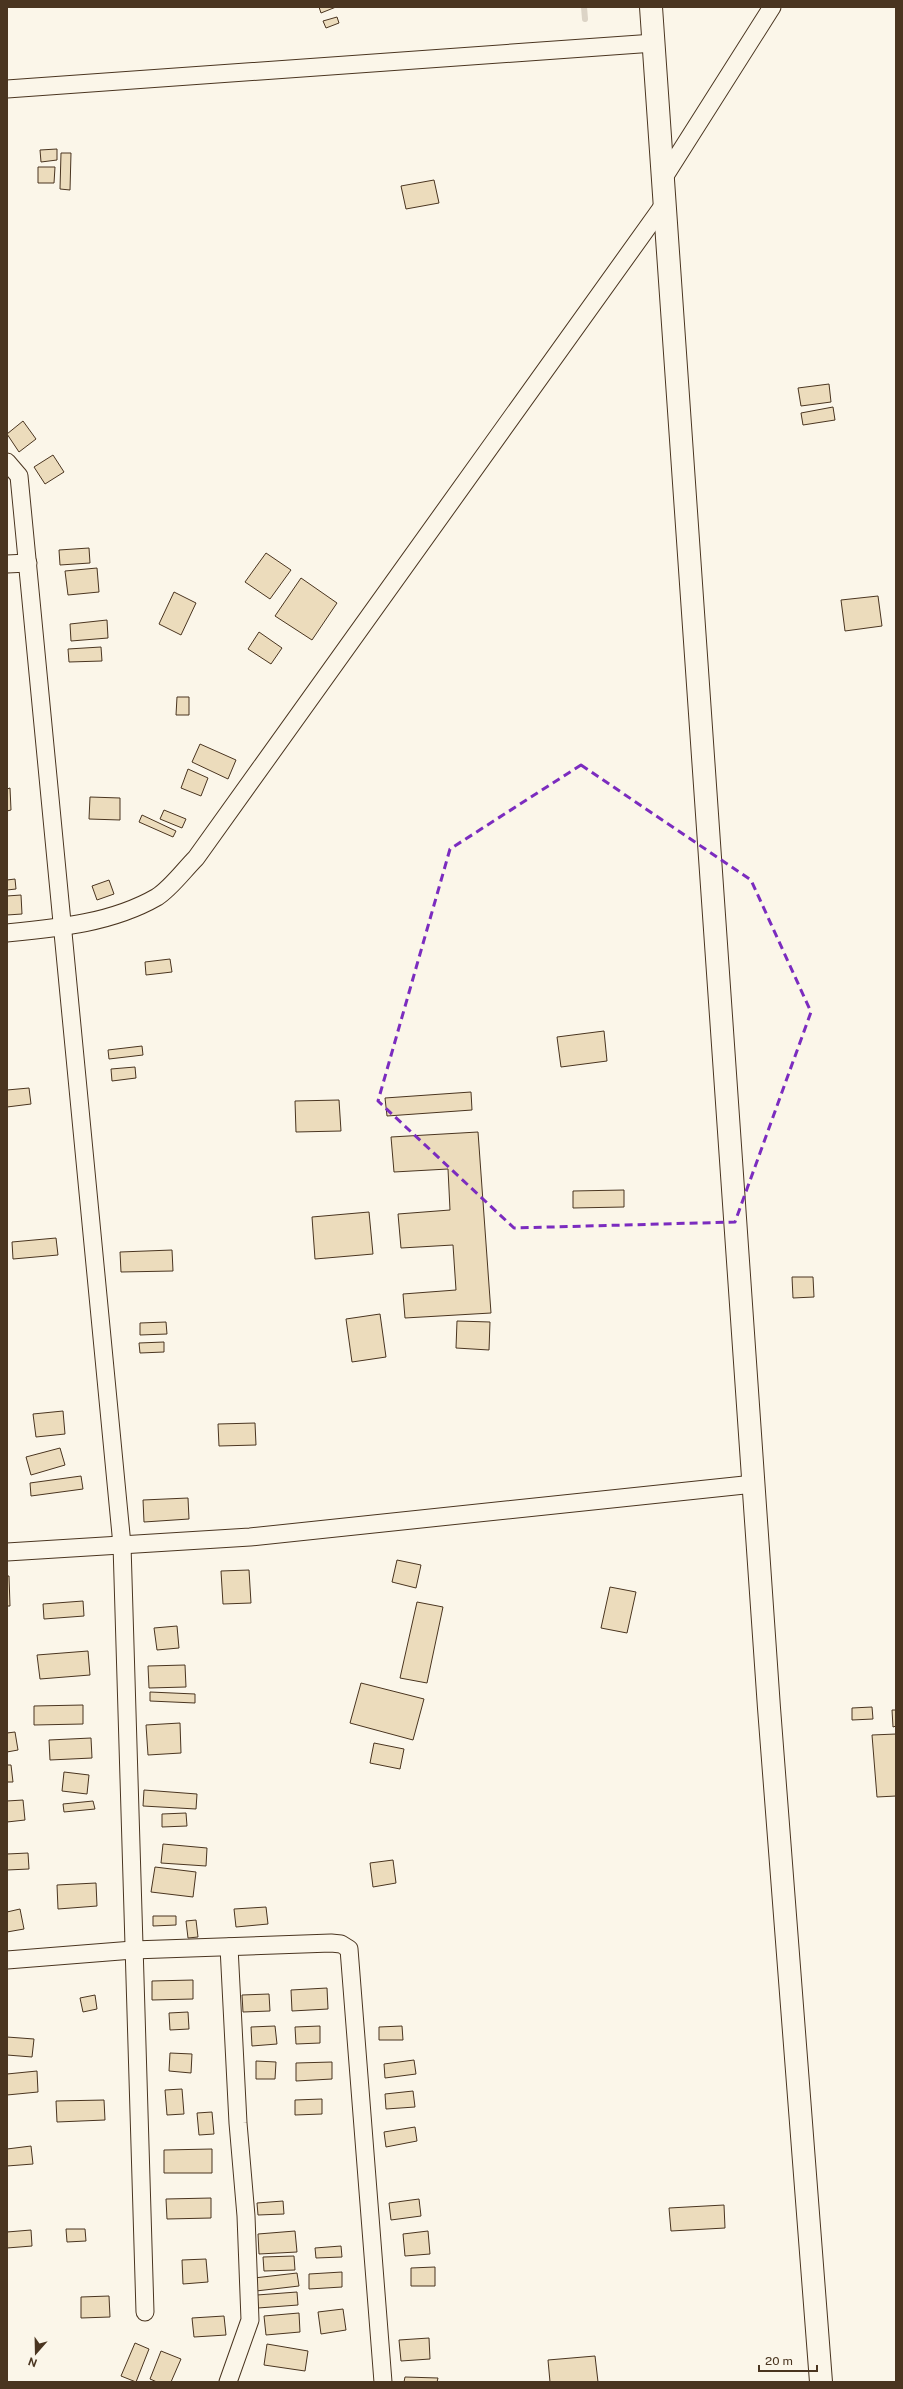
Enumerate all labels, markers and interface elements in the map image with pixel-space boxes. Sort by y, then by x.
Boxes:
north arrow [16,2333,56,2373]
scale bar [759,2347,817,2373]
text: 20 m [765,2354,793,2368]
text: N [26,2355,39,2370]

